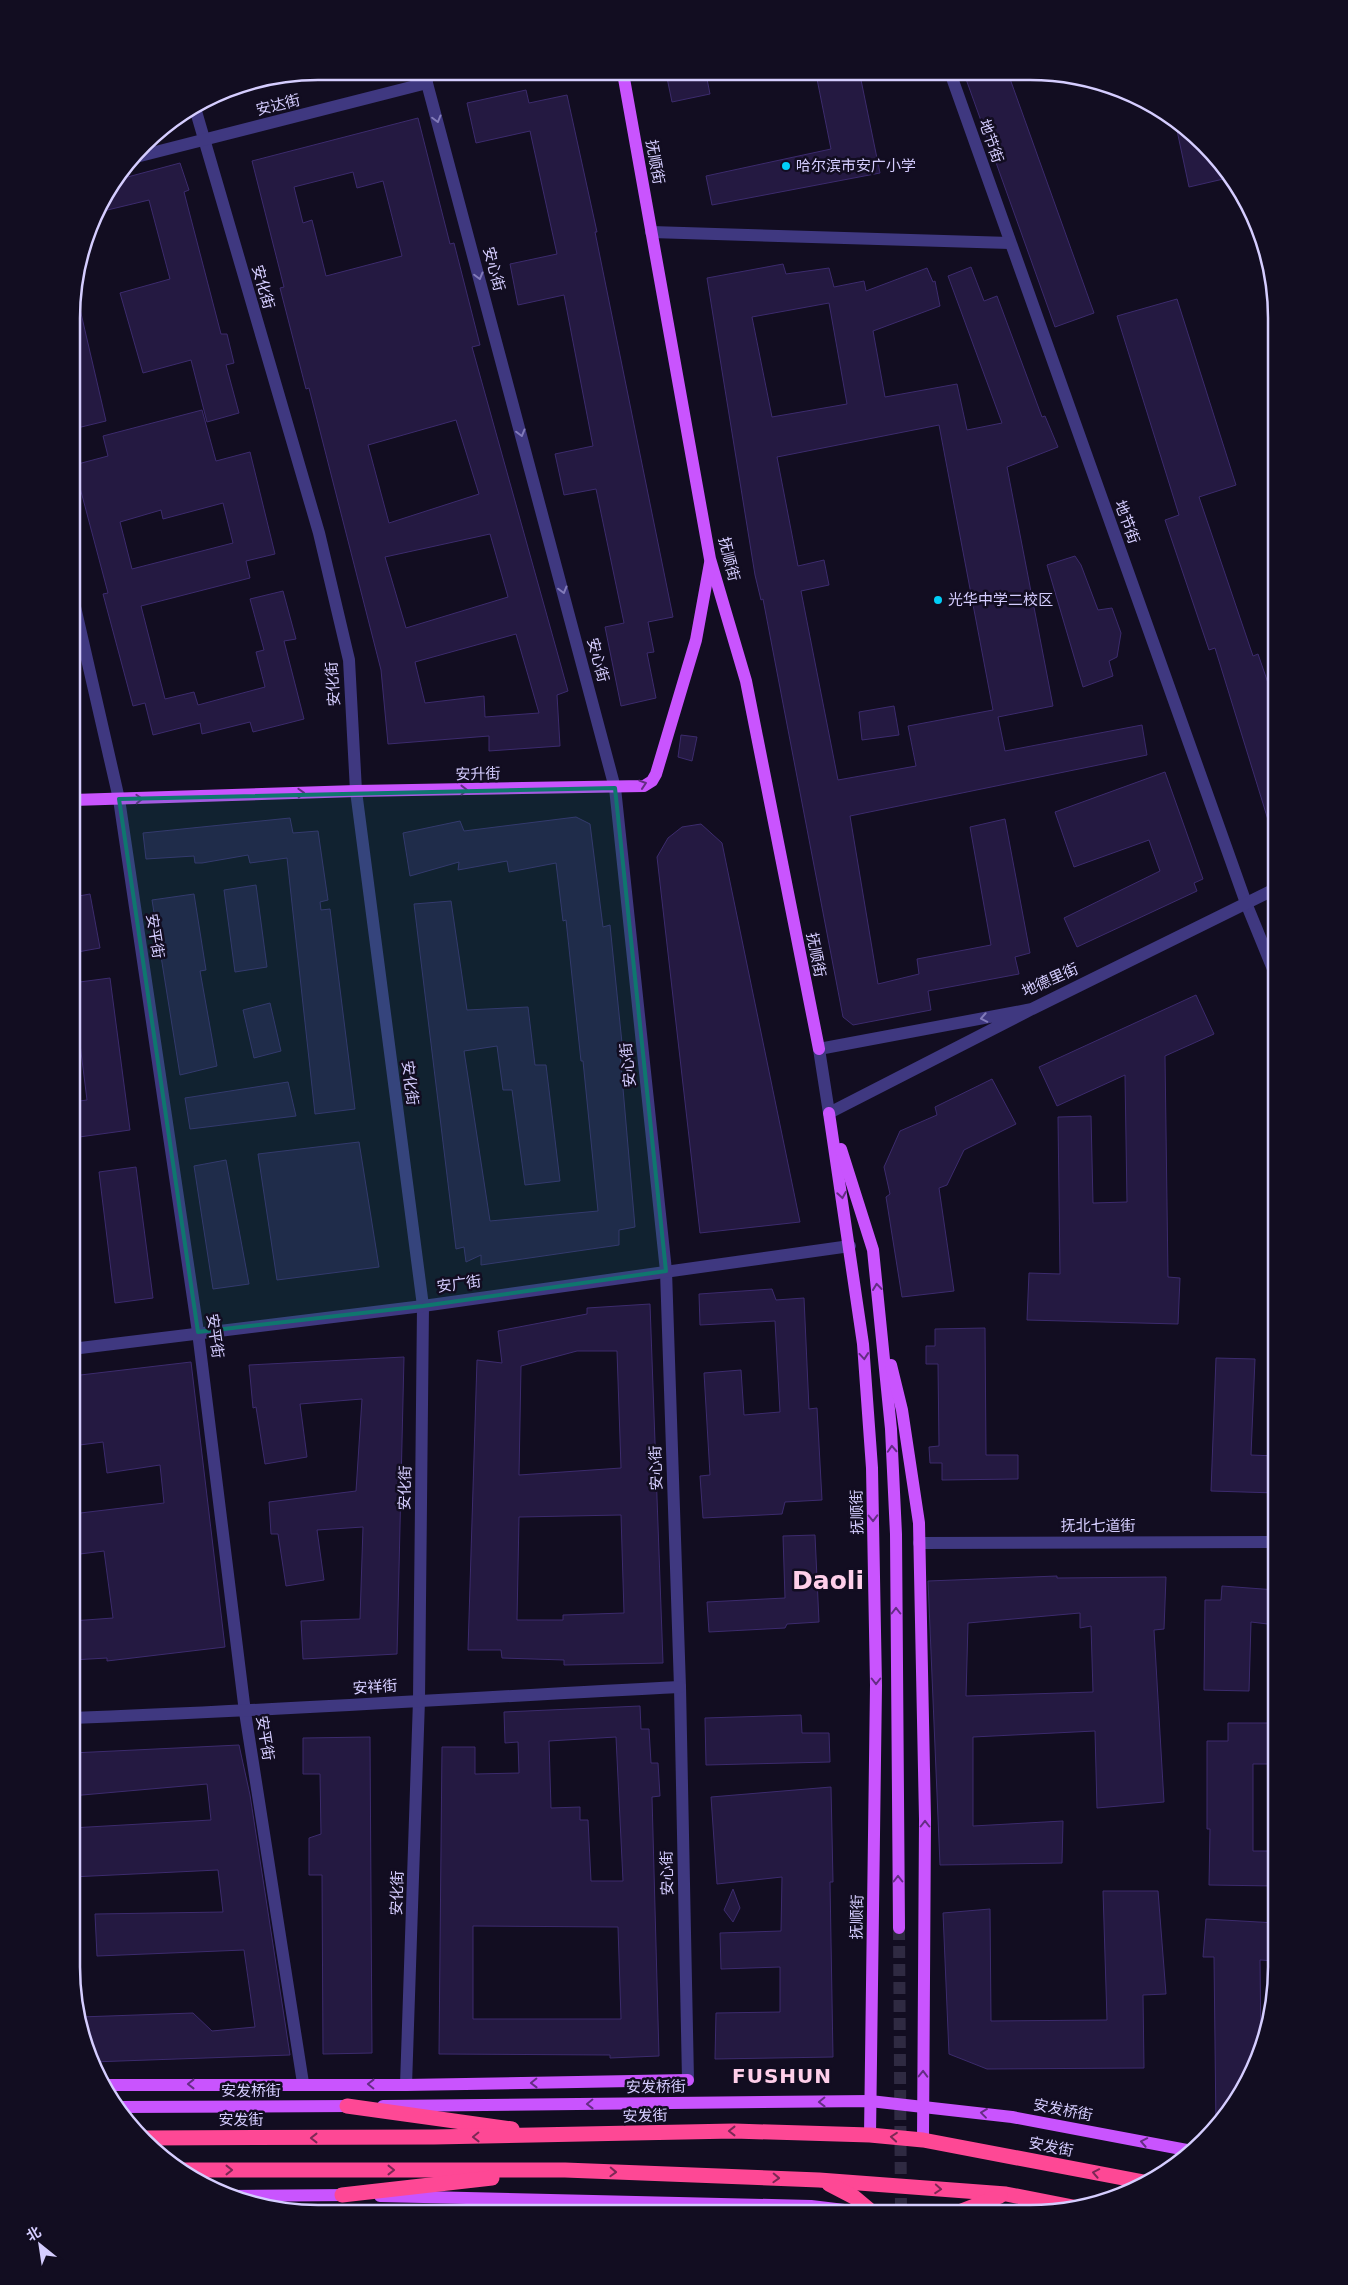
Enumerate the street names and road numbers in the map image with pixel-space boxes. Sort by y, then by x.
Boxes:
street label: 安达街 [254,91,302,119]
street label: 地节街 [975,117,1007,165]
street label: 抚顺街 [642,138,668,186]
street label: 安心街 [479,245,509,293]
street label: 安化街 [248,263,278,311]
street label: 地节街 [1111,498,1143,546]
street label: 抚顺街 [715,535,743,583]
street label: 安心街 [583,636,613,684]
street label: 安化街 [322,661,344,707]
street label: 安升街 [455,765,501,783]
street label: 安平街 [143,912,167,960]
street label: 抚顺街 [803,931,829,979]
street label: 地德里街 [1019,960,1081,1000]
street label: 安心街 [617,1042,639,1088]
street label: 安化街 [398,1060,422,1106]
street label: 安广街 [435,1272,483,1296]
street label: 安平街 [203,1312,227,1360]
street label: 安心街 [646,1445,666,1491]
street label: 安化街 [396,1465,414,1511]
street label: 抚顺街 [848,1489,866,1535]
street label: 抚北七道街 [1060,1517,1136,1535]
street label: 安祥街 [352,1676,398,1698]
street label: 安平街 [253,1714,277,1762]
street label: 安心街 [658,1850,676,1896]
street label: 安化街 [387,1870,407,1916]
street label: 抚顺街 [848,1894,866,1940]
street label: 安发桥街 [626,2077,686,2097]
street label: 安发桥街 [221,2082,281,2100]
street label: 安发桥街 [1032,2095,1094,2125]
street label: 安发街 [622,2106,668,2126]
street label: 安发街 [218,2111,264,2129]
street label: 安发街 [1027,2134,1075,2160]

